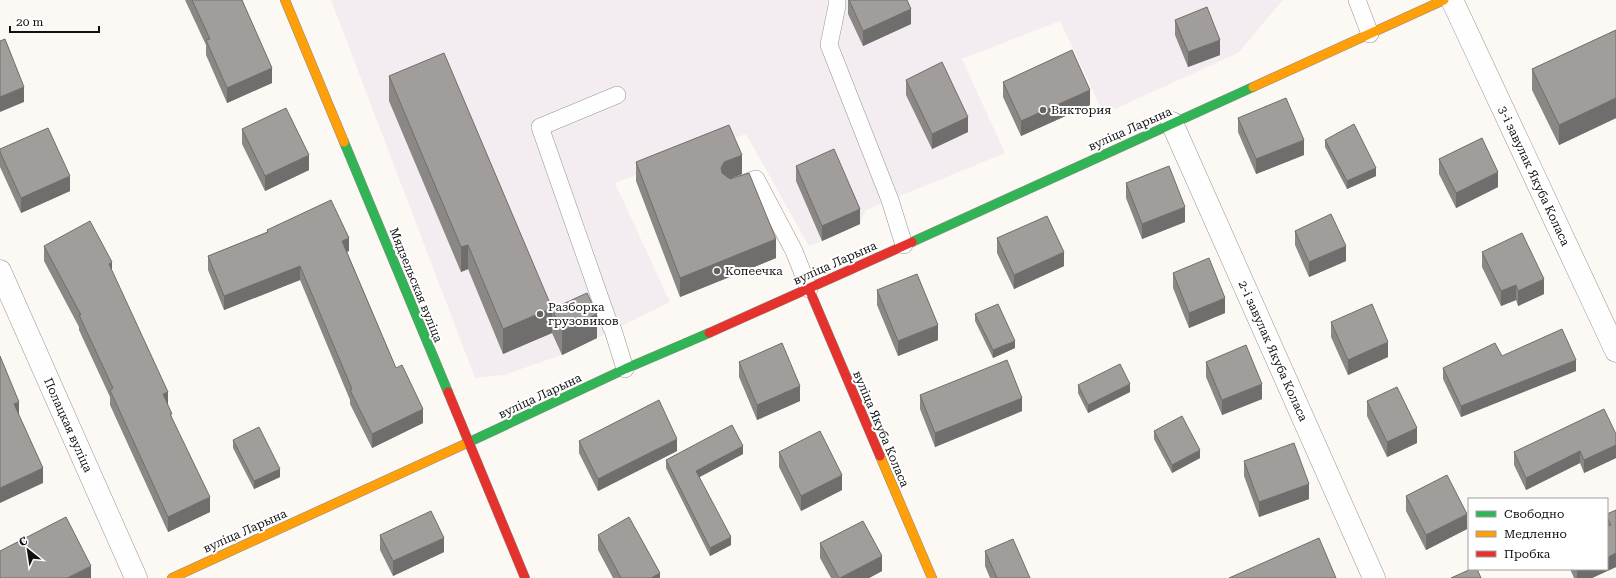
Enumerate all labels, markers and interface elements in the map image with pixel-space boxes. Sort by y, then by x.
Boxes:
scale bar [10,8,99,34]
text: 20 m [16,15,43,29]
place label: Виктория [1051,103,1111,117]
street label: вуліца Ларына [1086,104,1174,154]
street label: 3-і завулак Якуба Коласа [1495,104,1573,249]
marker: Виктория [1038,105,1048,115]
street label: Мядзельская вуліца [387,226,446,345]
street label: вуліца Ларына [791,238,879,288]
place label: Копеечка [725,264,783,278]
marker: Копеечка [712,266,722,276]
street label: 2-і завулак Якуба Коласа [1236,278,1311,424]
place label: Разборка грузовиков [548,300,619,328]
marker: Разборка грузовиков [535,309,545,319]
street label: вуліца Якуба Коласа [850,369,912,490]
street label: вуліца Ларына [496,370,584,421]
street label: Полацкая вуліца [41,376,95,475]
legend [1468,498,1608,570]
street label: вуліца Ларына [201,506,289,556]
text: Свободно [1504,507,1564,521]
text: Медленно [1504,527,1567,541]
north arrow [8,530,48,570]
text: С [17,534,30,549]
text: Пробка [1504,547,1551,561]

